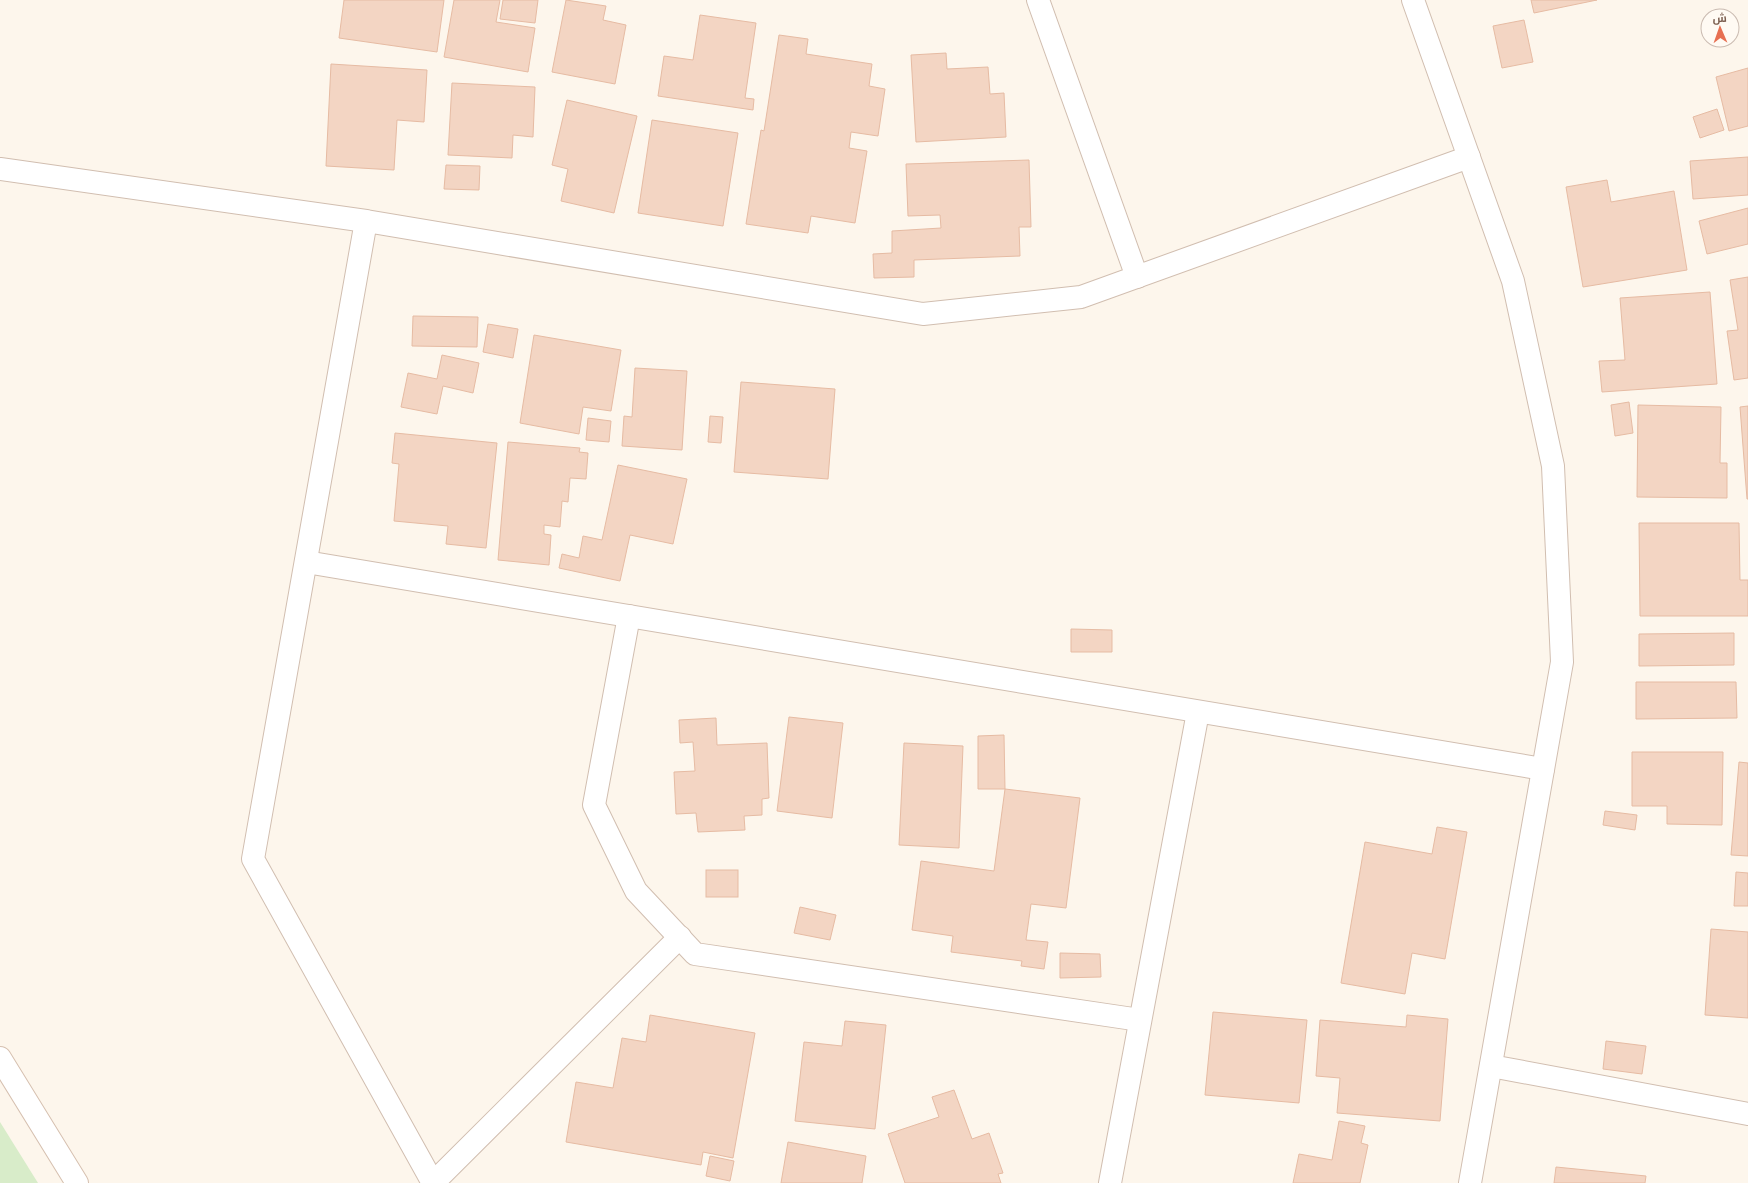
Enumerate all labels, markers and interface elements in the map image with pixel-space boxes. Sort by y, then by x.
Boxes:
north arrow [1700,8,1740,48]
text: ش [1712,12,1727,26]

